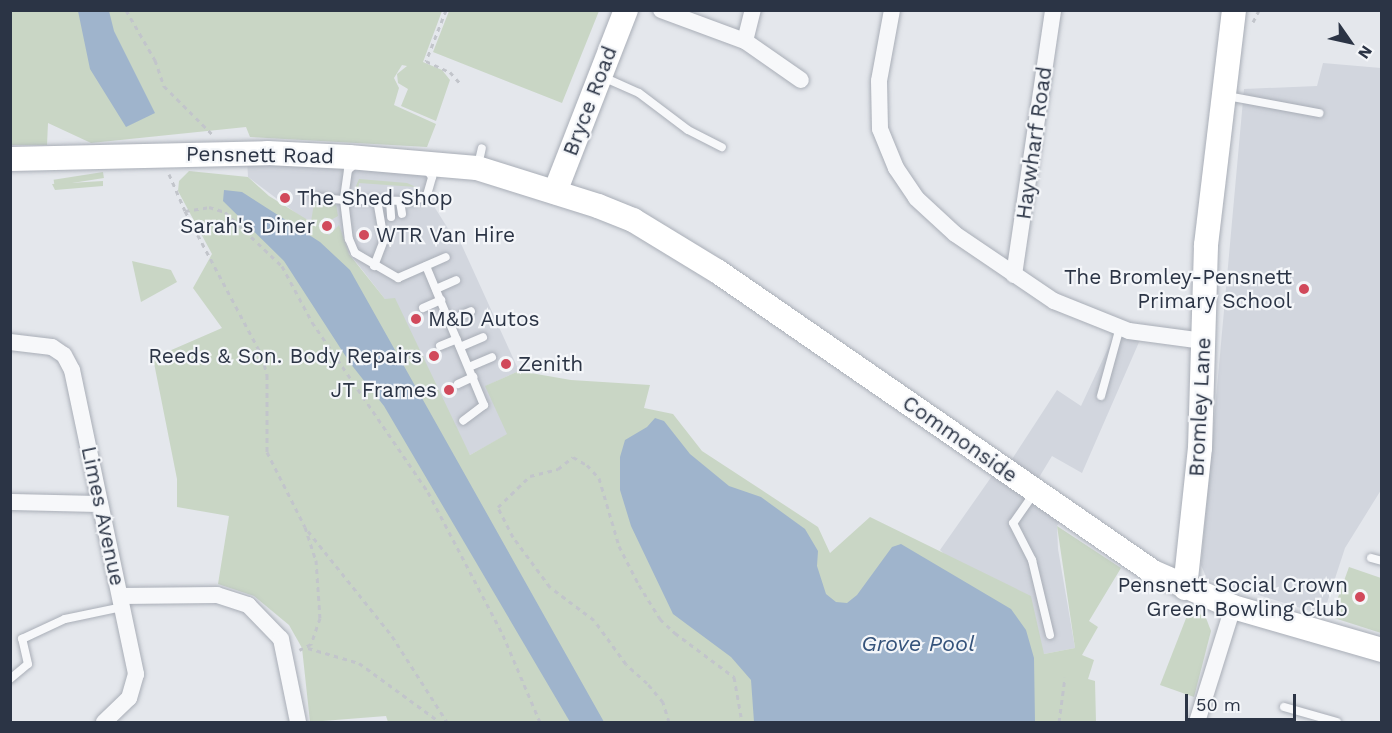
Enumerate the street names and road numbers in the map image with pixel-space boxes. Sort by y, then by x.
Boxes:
street label: Bryce Road [558,43,622,159]
street label: Haywharf Road [1011,64,1057,222]
street label: Pensnett Road [186,141,334,169]
street label: Bromley Lane [1184,336,1216,478]
street label: Commonside [898,390,1022,488]
street label: Limes Avenue [76,444,130,588]

